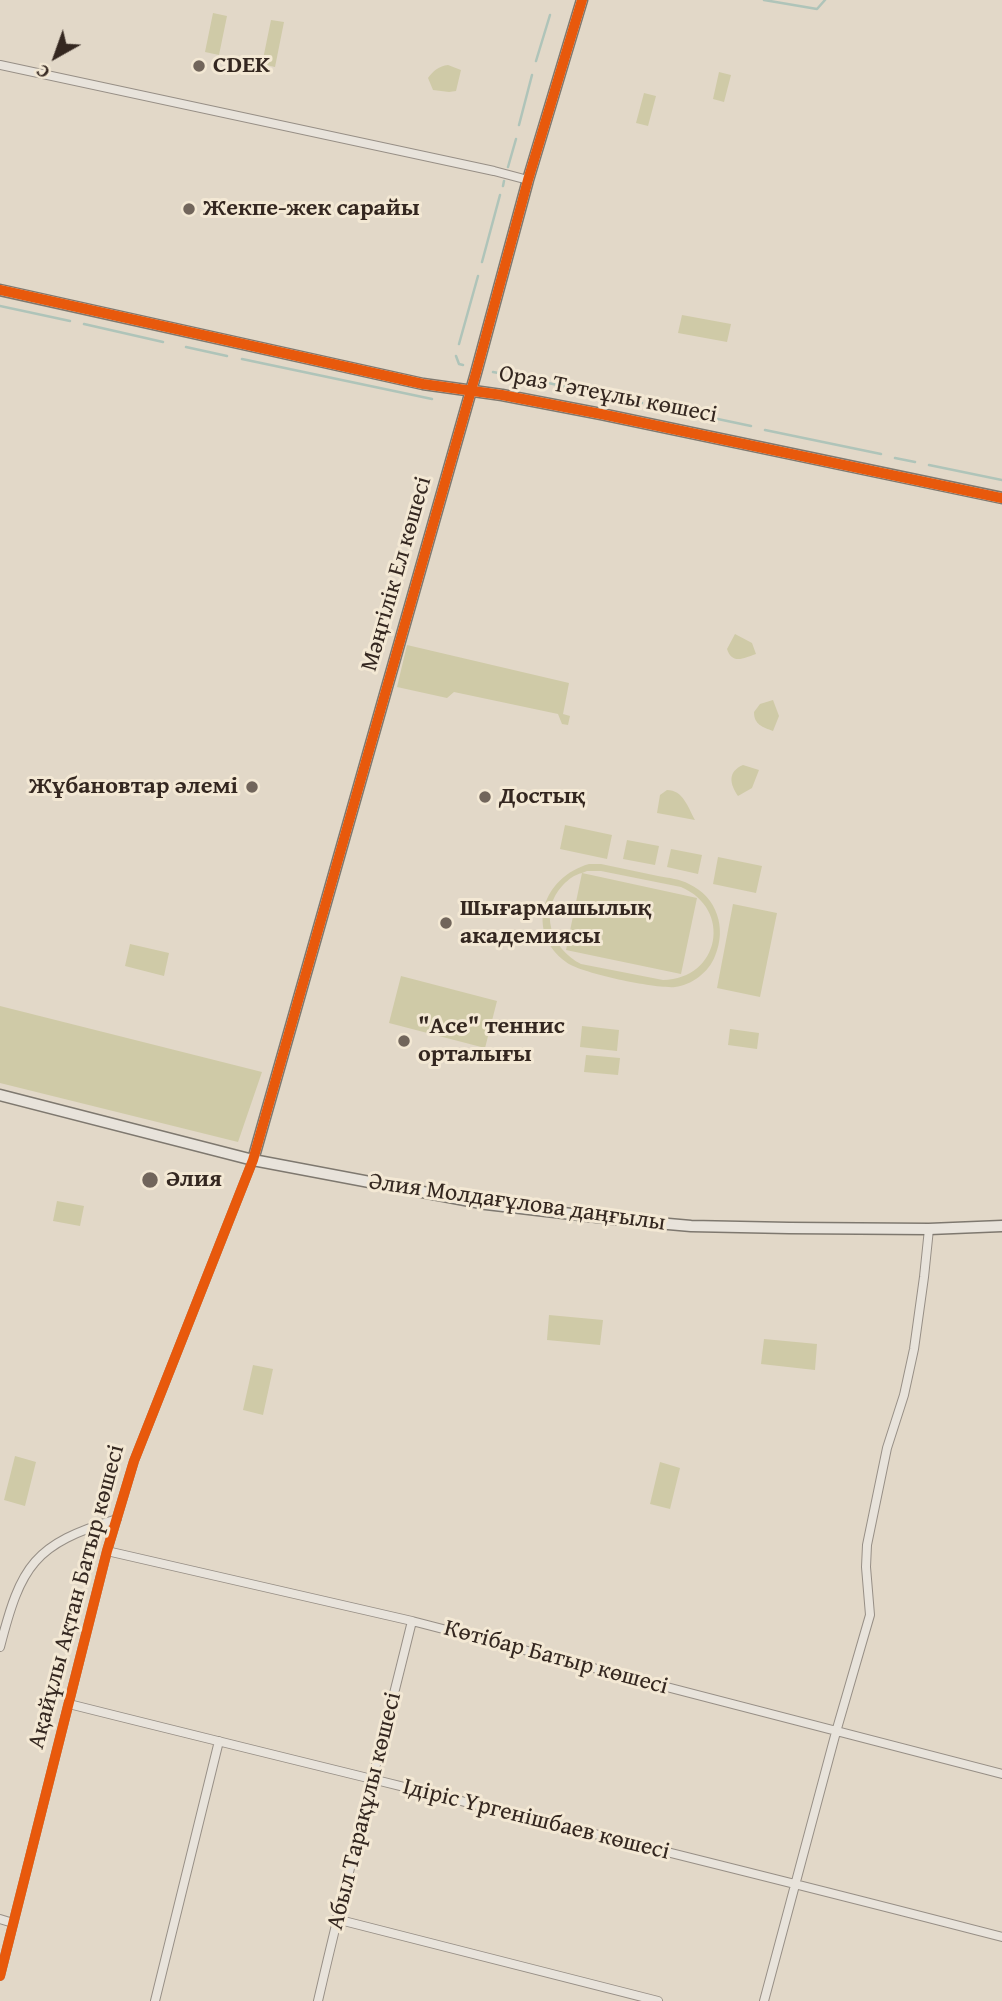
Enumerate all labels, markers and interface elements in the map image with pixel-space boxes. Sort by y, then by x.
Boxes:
north arrow [21,21,91,91]
place label: CDEK [213,52,270,80]
text: С [29,58,56,86]
marker: CDEK [191,58,207,74]
place label: Жекпе-жек сарайы [203,195,420,223]
marker: Жекпе-жек сарайы [181,201,197,217]
street label: Ораз Тәтеұлы көшесі [496,360,720,430]
street label: Мәңгілік Ел көшесі [355,473,439,675]
place label: Жұбановтар әлемі [29,773,238,801]
marker: Жұбановтар әлемі [244,779,260,795]
place label: Достық [499,783,585,811]
marker: Достық [477,789,493,805]
place label: Шығармашылық академиясы [460,895,651,951]
marker: Шығармашылық академиясы [438,915,454,931]
place label: "Ace" теннис орталығы [418,1013,565,1069]
marker: "Ace" теннис орталығы [396,1033,412,1049]
place label: Әлия [166,1166,222,1194]
street label: Әлия Молдағұлова даңғылы [367,1168,667,1238]
marker: Әлия [140,1170,160,1190]
street label: Ақайұлы Ақтан Батыр көшесі [22,1442,132,1752]
street label: Көтібар Батыр көшесі [441,1614,671,1702]
street label: Абыл Тарақұлы көшесі [322,1689,408,1933]
street label: Ідіріс Үргенішбаев көшесі [400,1773,672,1867]

